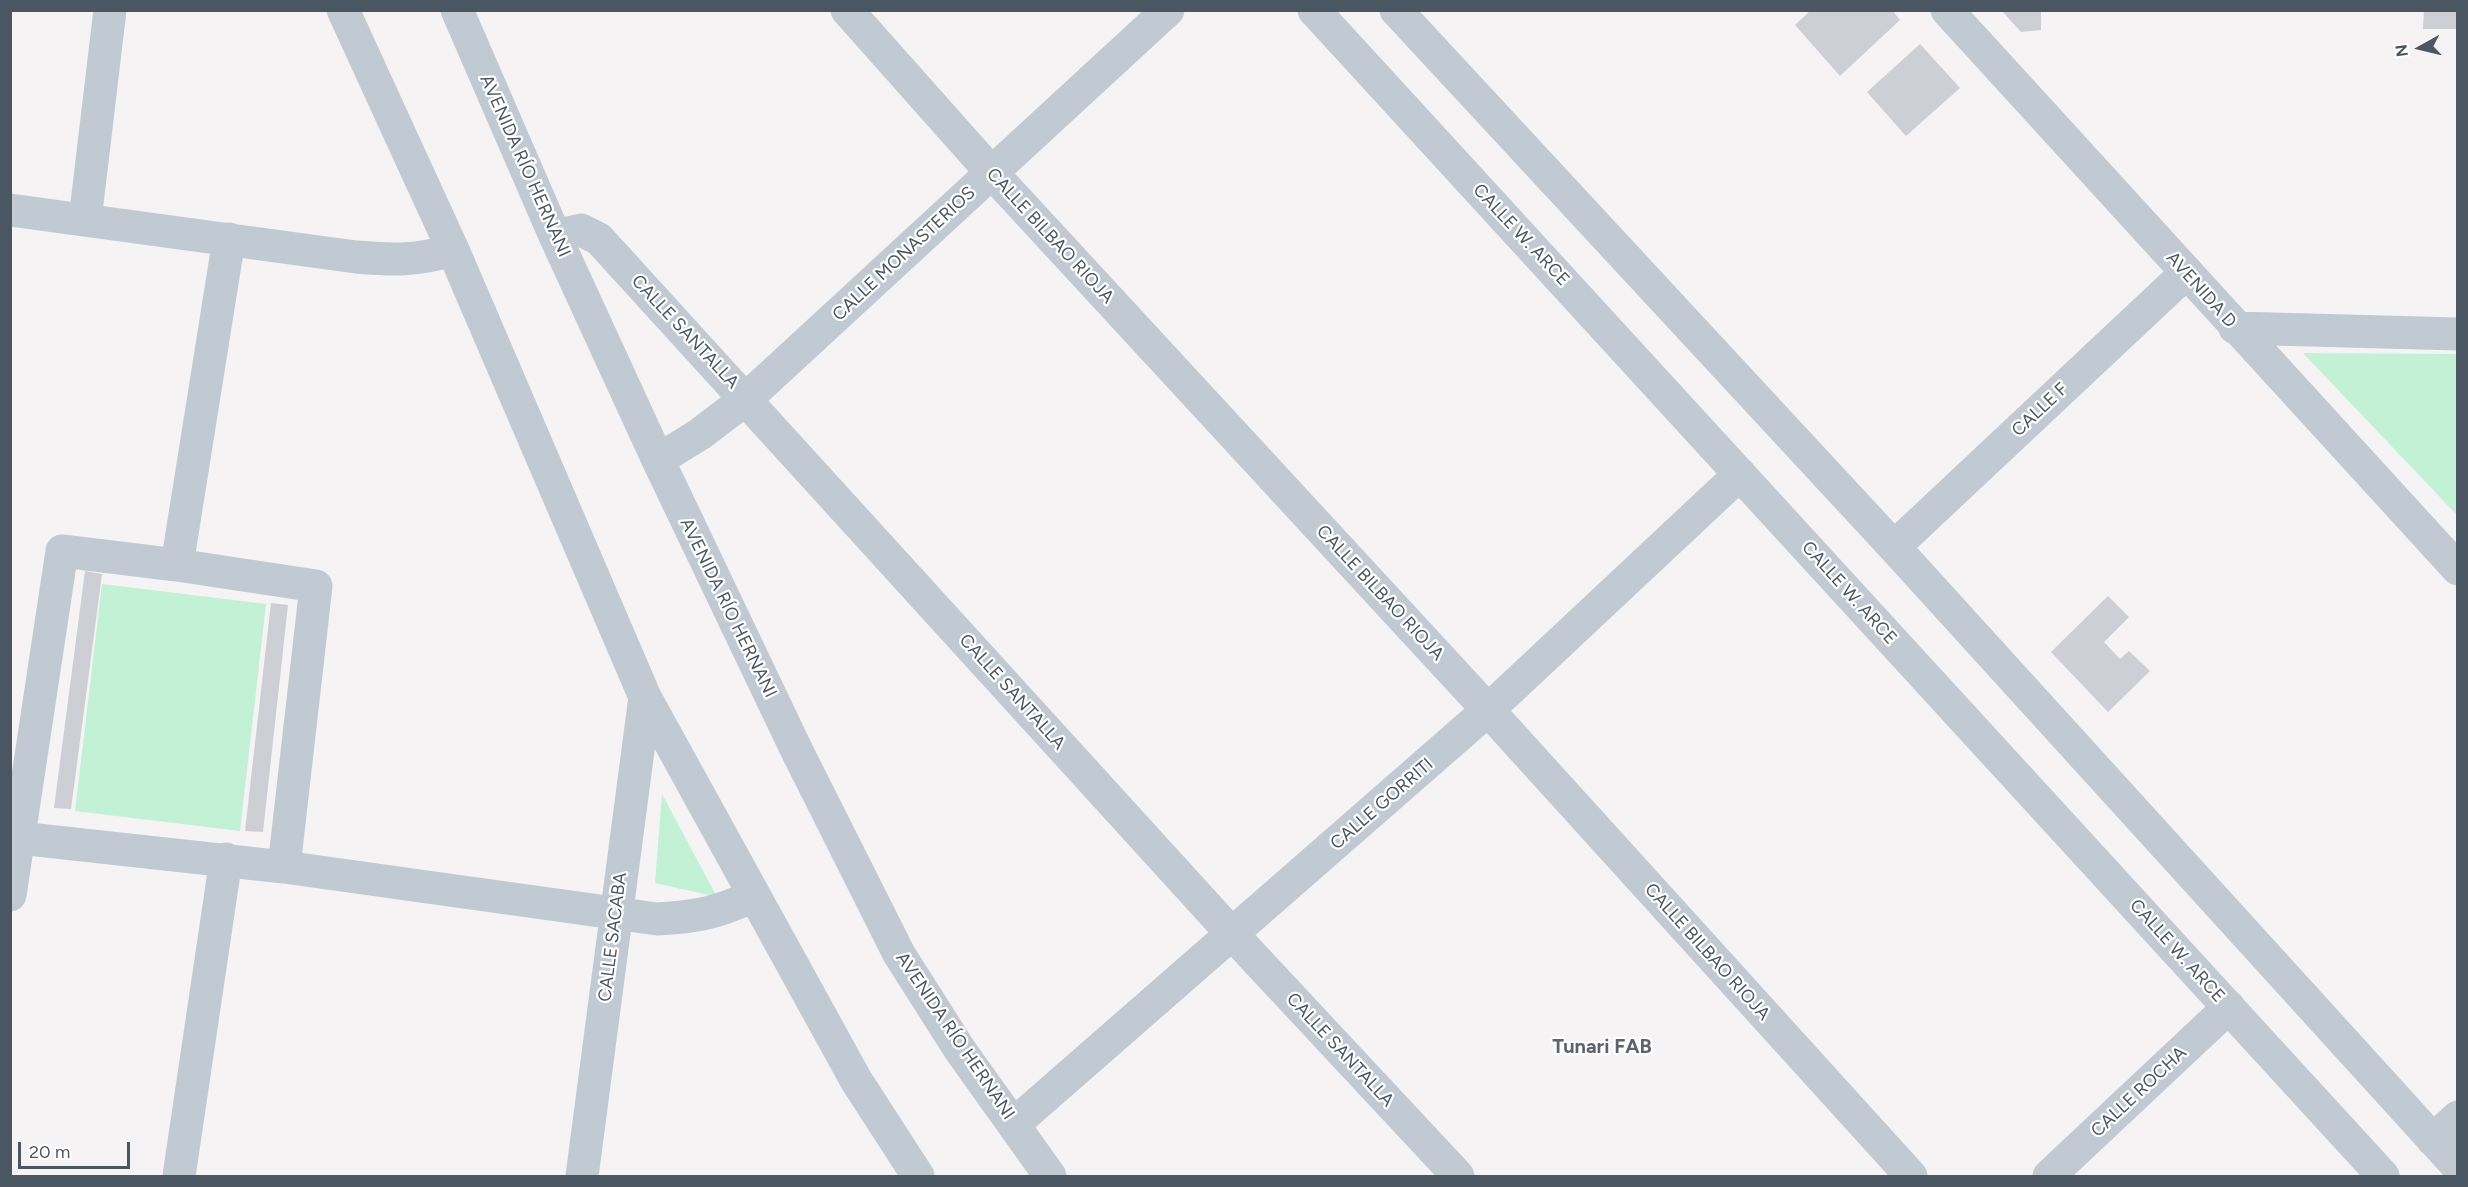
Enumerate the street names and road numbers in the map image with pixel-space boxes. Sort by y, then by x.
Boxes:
street label: AVENIDA RÍO HERNANI [475,71,575,261]
street label: CALLE BILBAO RIOJA [982,164,1118,308]
street label: CALLE W. ARCE [1468,180,1574,290]
street label: CALLE MONASTERIOS [828,182,980,326]
street label: AVENIDA D [2161,248,2241,332]
street label: CALLE SANTALLA [627,271,743,393]
street label: CALLE F [2007,379,2073,441]
street label: AVENIDA RÍO HERNANI [675,515,781,701]
street label: CALLE BILBAO RIOJA [1312,521,1448,665]
street label: CALLE W. ARCE [1797,537,1901,649]
street label: CALLE SANTALLA [954,630,1070,754]
street label: CALLE GORRITI [1326,754,1438,854]
street label: CALLE SACABA [594,871,632,1003]
street label: CALLE BILBAO RIOJA [1640,879,1774,1025]
street label: CALLE W. ARCE [2125,895,2229,1007]
street label: AVENIDA RÍO HERNANI [891,948,1019,1124]
street label: CALLE SANTALLA [1282,989,1398,1111]
street label: CALLE ROCHA [2087,1042,2191,1142]

